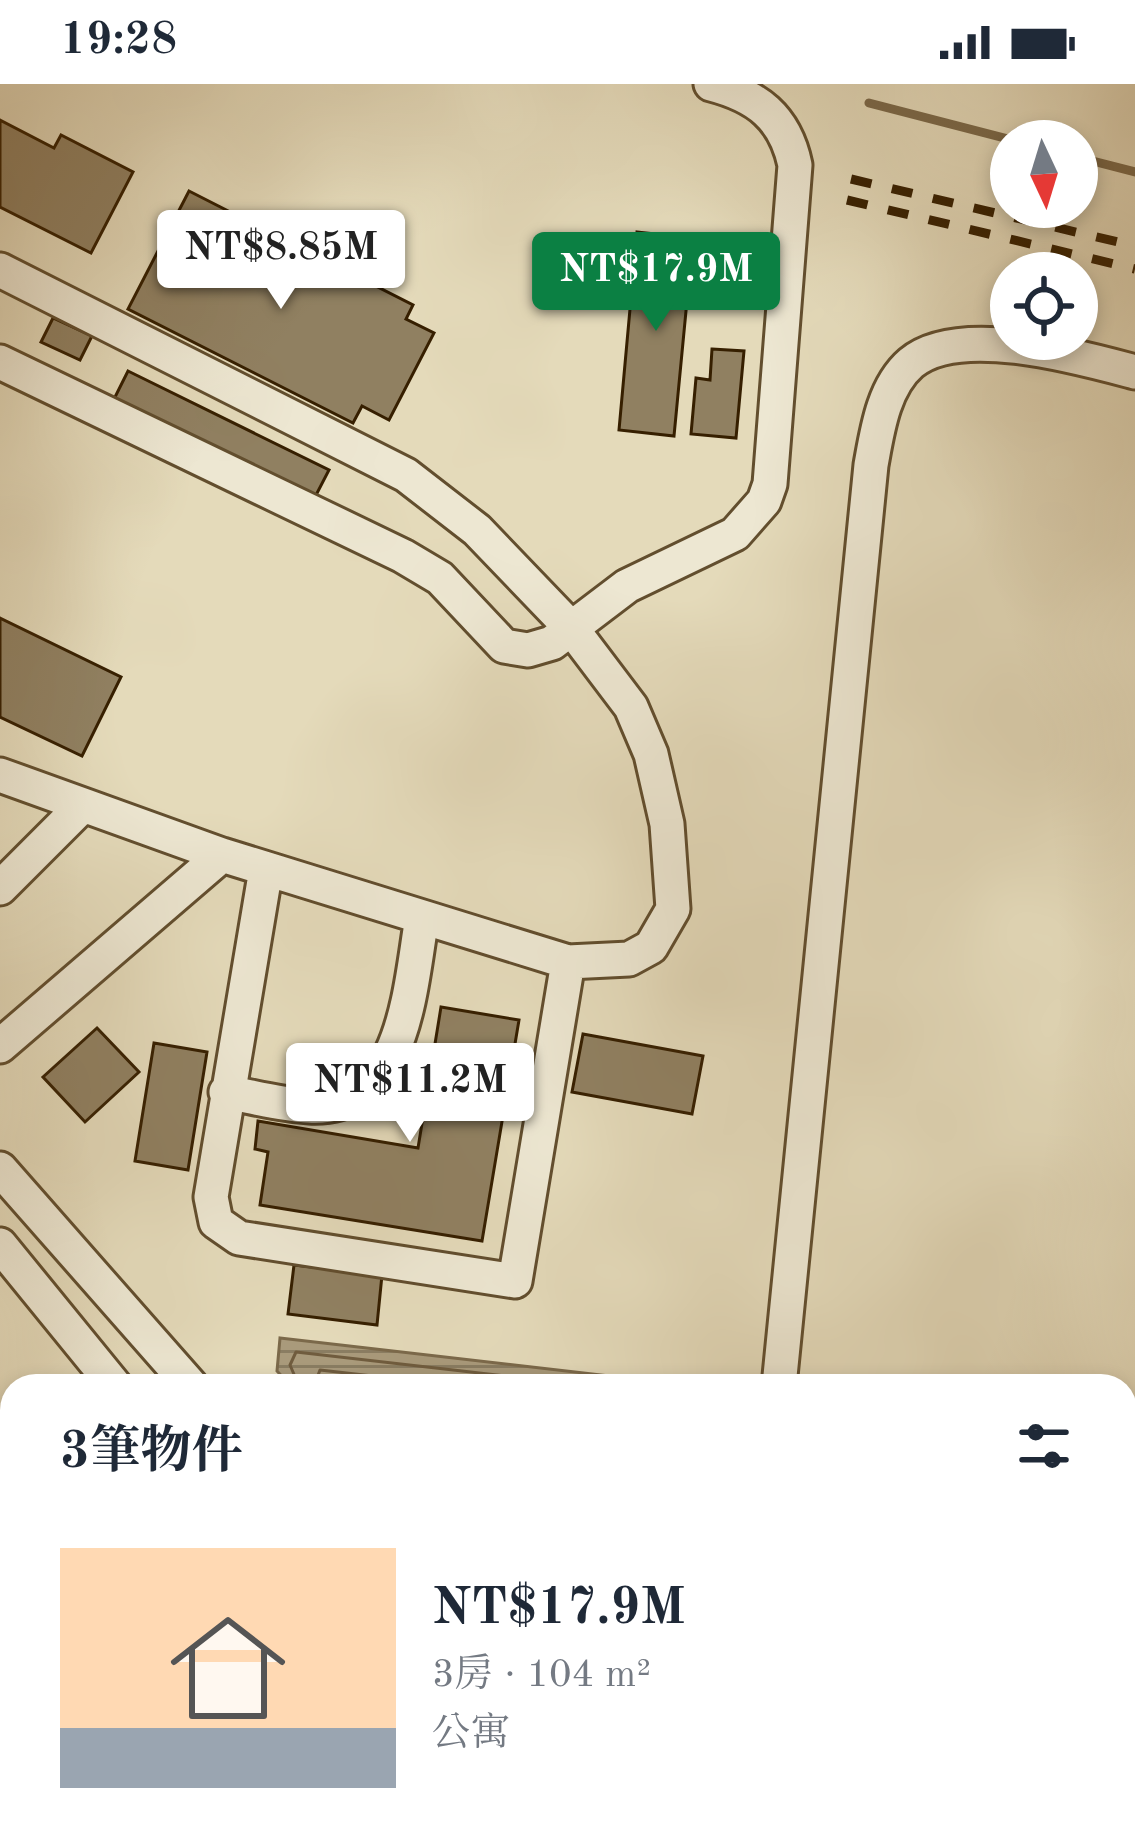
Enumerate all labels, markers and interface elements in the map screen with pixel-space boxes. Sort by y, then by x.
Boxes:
text: 19:28 [60,19,177,64]
north arrow [990,120,1098,228]
map controls [990,120,1098,360]
pin: NT$8.85M [157,210,405,312]
text: NT$8.85M [184,229,378,268]
pin: NT$17.9M [532,232,780,334]
text: NT$17.9M [559,251,753,290]
button: locate [990,252,1098,360]
pin: NT$11.2M [286,1043,534,1145]
text: NT$11.2M [313,1062,507,1101]
icon: filters [1011,1413,1077,1479]
text: 3筆物件 [60,1428,243,1479]
text: NT$17.9M [432,1584,685,1635]
icon: home [156,1596,300,1740]
text: 3房 · 104 m² [432,1656,651,1695]
text: 公寓 [432,1715,510,1754]

